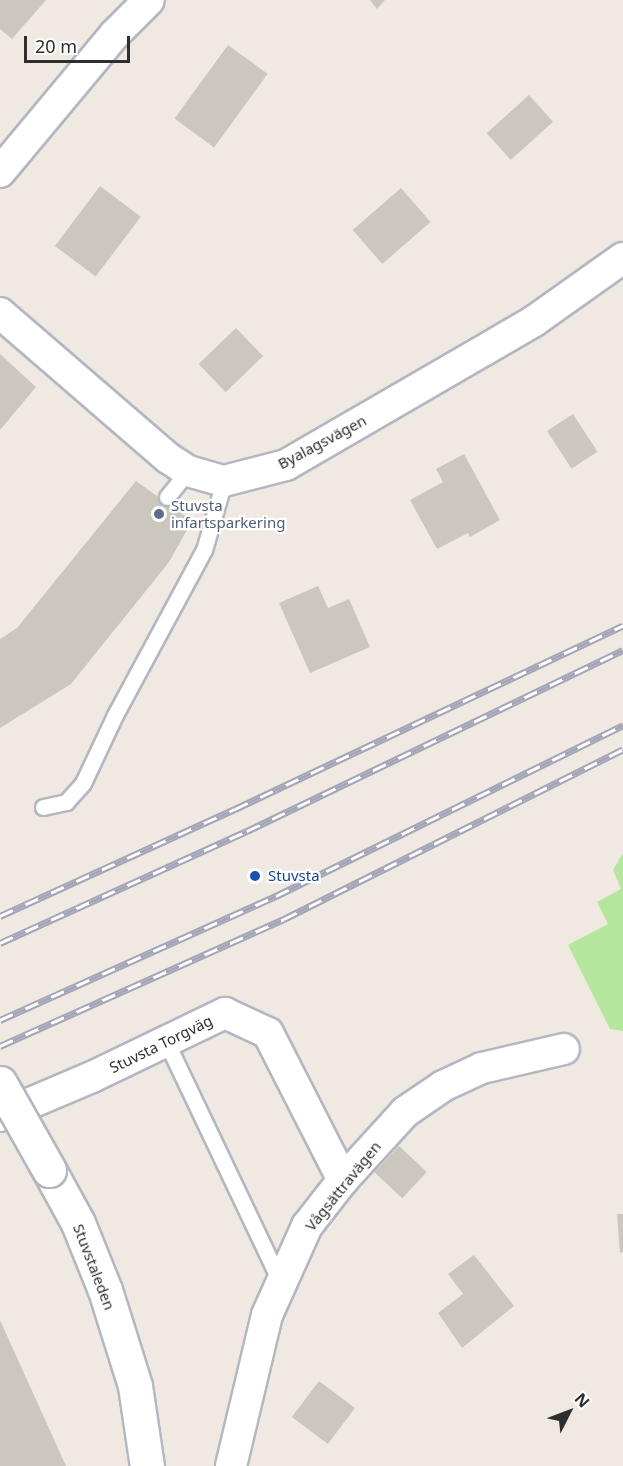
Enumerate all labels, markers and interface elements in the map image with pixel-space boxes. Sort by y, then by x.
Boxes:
scale bar [27,24,134,62]
text: 20 m [35,34,77,58]
street label: Byalagsvägen [275,411,369,473]
place label: Stuvsta infartsparkering [171,496,285,531]
marker: Stuvsta infartsparkering [152,507,166,521]
marker: Stuvsta [246,867,264,885]
place label: Stuvsta [268,867,320,885]
street label: Stuvsta Torgväg [107,1011,215,1077]
street label: Vågsättravägen [301,1138,385,1234]
street label: Stuvstaleden [69,1221,119,1313]
north arrow [539,1382,599,1442]
text: N [570,1388,595,1412]

